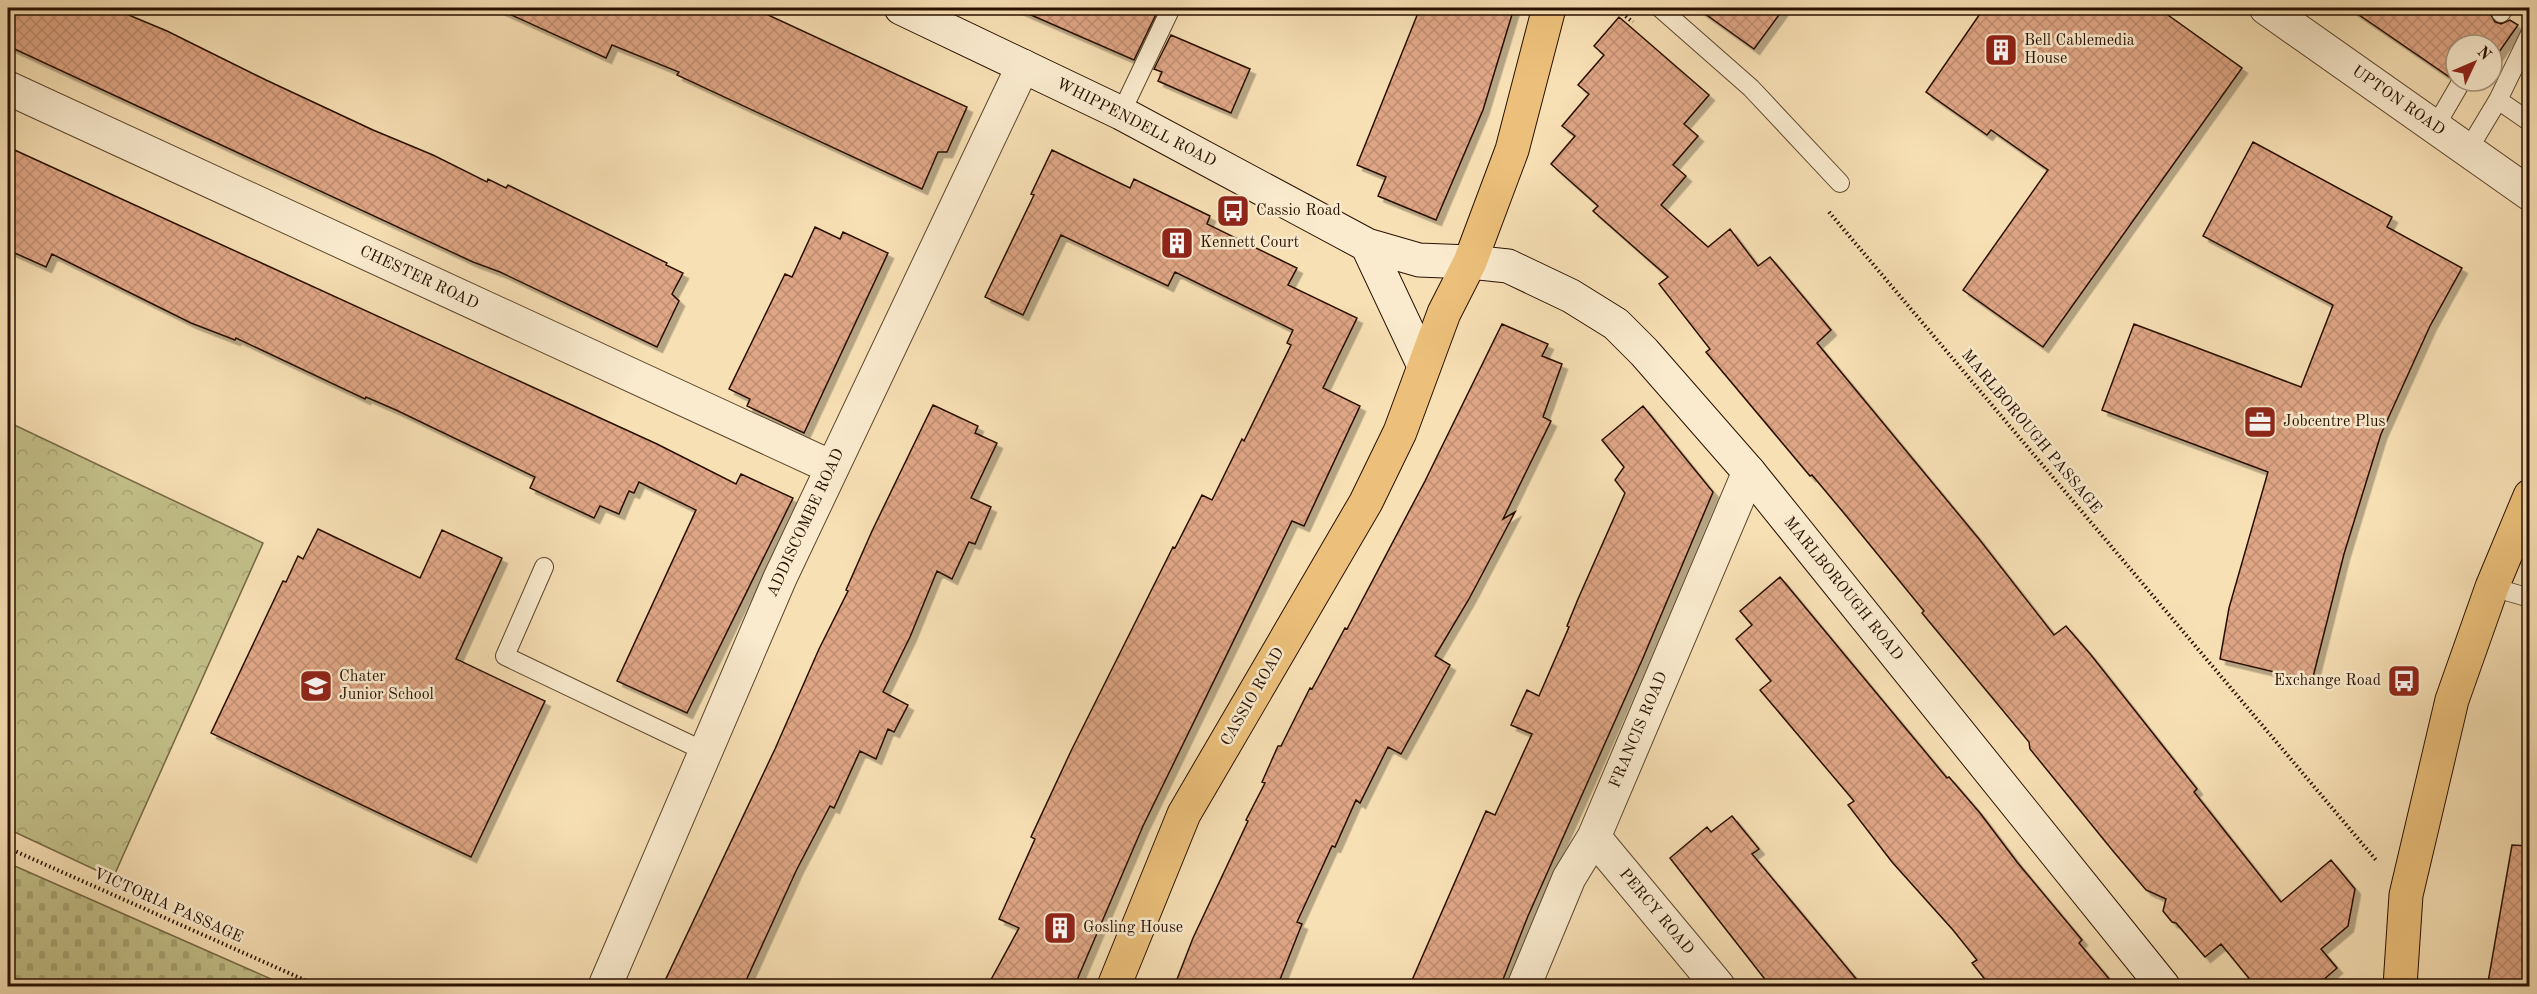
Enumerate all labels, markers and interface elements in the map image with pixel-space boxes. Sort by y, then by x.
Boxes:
building icon: Bell Cablemedia House [1983,32,2019,68]
place label: Bell Cablemedia House [2024,33,2135,67]
north arrow [2444,33,2504,93]
text: N [2473,44,2494,64]
street label: UPTON ROAD [2349,63,2447,139]
street label: WHIPPENDELL ROAD [1054,76,1218,170]
bus stop icon: Cassio Road [1215,193,1251,229]
place label: Cassio Road [1256,203,1341,219]
building icon: Kennett Court [1159,225,1195,261]
place label: Kennett Court [1200,235,1300,251]
street label: CHESTER ROAD [357,243,481,313]
street label: MARLBOROUGH PASSAGE [1958,347,2104,517]
office icon: Jobcentre Plus [2242,404,2278,440]
place label: Jobcentre Plus [2283,414,2385,430]
street label: ADDISCOMBE ROAD [765,446,847,600]
street label: MARLBOROUGH ROAD [1780,514,1906,664]
street label: CASSIO ROAD [1218,645,1288,749]
bus stop icon: Exchange Road [2386,663,2422,699]
school or university icon: Chater Junior School [298,668,334,704]
place label: Chater Junior School [339,669,434,703]
street label: FRANCIS ROAD [1607,670,1671,790]
place label: Exchange Road [2274,673,2381,689]
street label: VICTORIA PASSAGE [91,866,245,946]
street label: PERCY ROAD [1616,866,1696,958]
building icon: Gosling House [1042,910,1078,946]
place label: Gosling House [1083,920,1183,936]

